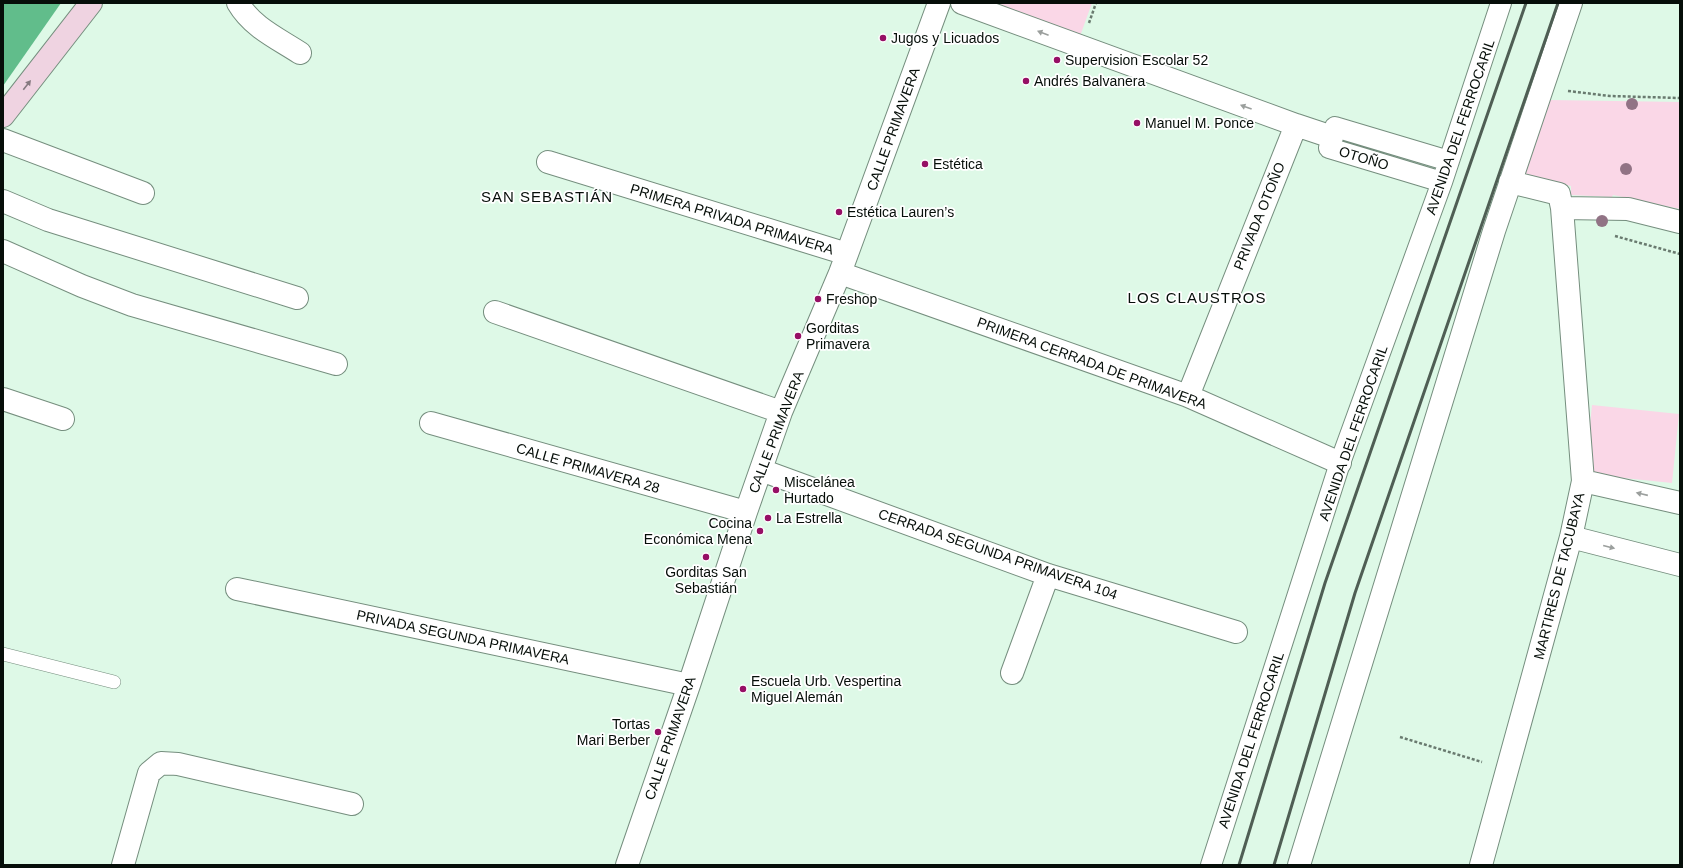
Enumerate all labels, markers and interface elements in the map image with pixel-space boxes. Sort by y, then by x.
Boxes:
place label: Jugos y Licuados [891,30,999,46]
one-way arrow [1037,30,1049,36]
marker: Jugos y Licuados [878,33,888,43]
street label: AVENIDA DEL FERROCARIL [1422,37,1498,217]
place label: Supervision Escolar 52 [1065,52,1208,68]
marker: Supervision Escolar 52 [1052,55,1062,65]
street label: CALLE PRIMAVERA [863,65,923,193]
place label: Andrés Balvanera [1034,73,1146,89]
marker: Andrés Balvanera [1021,76,1031,86]
one-way arrow [23,80,31,91]
one-way arrow [1239,104,1251,110]
place label: Manuel M. Ponce [1145,115,1254,131]
marker: Manuel M. Ponce [1132,118,1142,128]
street label: OTOÑO [1337,143,1391,173]
place label: Estética [933,156,983,172]
marker: Estética [920,159,930,169]
street label: PRIVADA OTOÑO [1230,160,1288,272]
street label: PRIMERA PRIVADA PRIMAVERA [628,180,836,258]
district label: SAN SEBASTIÁN [481,188,613,205]
place label: Estética Lauren’s [847,204,954,220]
marker: Estética Lauren’s [834,207,844,217]
district label: LOS CLAUSTROS [1128,289,1266,306]
place label: Freshop [826,291,878,307]
marker: Freshop [813,294,823,304]
street label: PRIMERA CERRADA DE PRIMAVERA [975,314,1210,412]
place label: Gorditas Primavera [806,320,870,352]
marker: Gorditas Primavera [793,331,803,341]
street label: AVENIDA DEL FERROCARIL [1315,343,1391,523]
street label: CALLE PRIMAVERA [745,368,807,495]
street label: CALLE PRIMAVERA 28 [514,440,662,496]
place label: Miscelánea Hurtado [784,474,855,506]
marker: Miscelánea Hurtado [771,485,781,495]
street label: MARTIRES DE TACUBAYA [1531,490,1588,661]
one-way arrow [1636,491,1648,497]
street label: CERRADA SEGUNDA PRIMAVERA 104 [876,505,1120,603]
place label: La Estrella [776,510,842,526]
marker: La Estrella [763,513,773,523]
place label: Cocina Económica Mena [644,515,752,547]
marker: Cocina Económica Mena [755,526,765,536]
one-way arrow [1603,544,1615,550]
marker: Gorditas San Sebastián [701,552,711,562]
place label: Gorditas San Sebastián [665,564,747,596]
street label: PRIVADA SEGUNDA PRIMAVERA [355,607,572,668]
street label: AVENIDA DEL FERROCARIL [1215,650,1287,830]
street label: CALLE PRIMAVERA [641,673,699,802]
place label: Escuela Urb. Vespertina Miguel Alemán [751,673,901,705]
marker: Escuela Urb. Vespertina Miguel Alemán [738,684,748,694]
place label: Tortas Mari Berber [577,716,650,748]
marker: Tortas Mari Berber [653,727,663,737]

